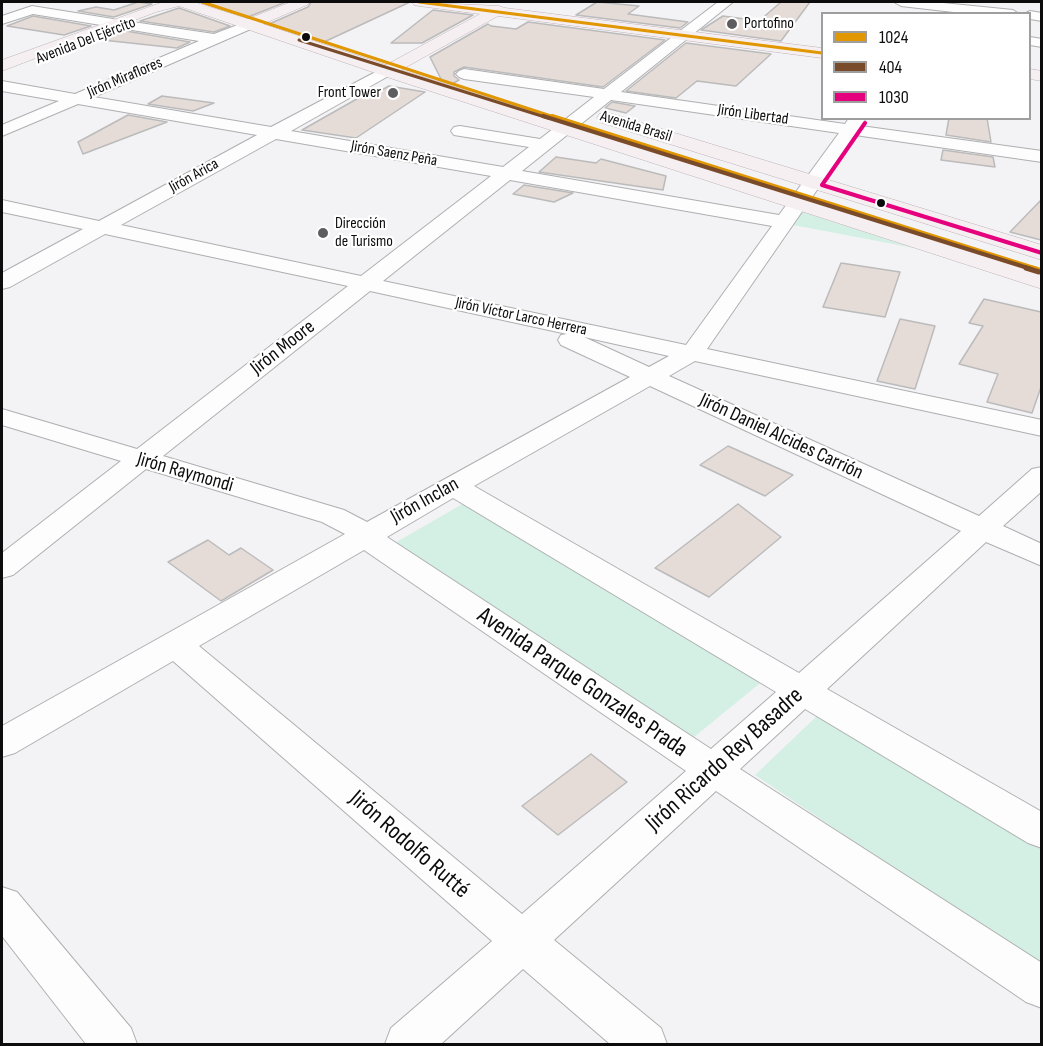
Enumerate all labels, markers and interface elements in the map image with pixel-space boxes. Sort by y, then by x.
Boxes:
legend [821,12,1031,120]
street label: Avenida Del Ejército [33,13,139,69]
place label: Portofino [744,14,794,34]
marker: Portofino [725,17,739,31]
text: 1024 [879,27,908,48]
unlabelled marker [300,31,312,43]
street label: Jirón Miraflores [85,54,165,102]
text: 404 [879,57,902,78]
place label: Front Tower [318,83,381,103]
marker: Front Tower [386,86,400,100]
text: 1030 [879,87,909,108]
street label: Jirón Libertad [717,101,789,129]
street label: Avenida Brasil [598,107,674,147]
street label: Jirón Saenz Peña [349,137,439,171]
street label: Jirón Arica [166,155,222,197]
unlabelled marker [875,197,887,209]
place label: Dirección de Turismo [335,214,393,252]
marker: Dirección de Turismo [316,226,330,240]
street label: Jirón Víctor Larco Herrera [453,294,589,340]
street label: Jirón Moore [246,315,320,381]
street label: Jirón Daniel Alcides Carrión [695,389,867,485]
street label: Jirón Raymondi [134,448,236,498]
street label: Jirón Inclan [387,473,463,529]
street label: Avenida Parque Gonzales Prada [471,602,693,764]
street label: Jirón Ricardo Rey Basadre [640,682,810,838]
street label: Jirón Rodolfo Rutté [343,785,475,905]

